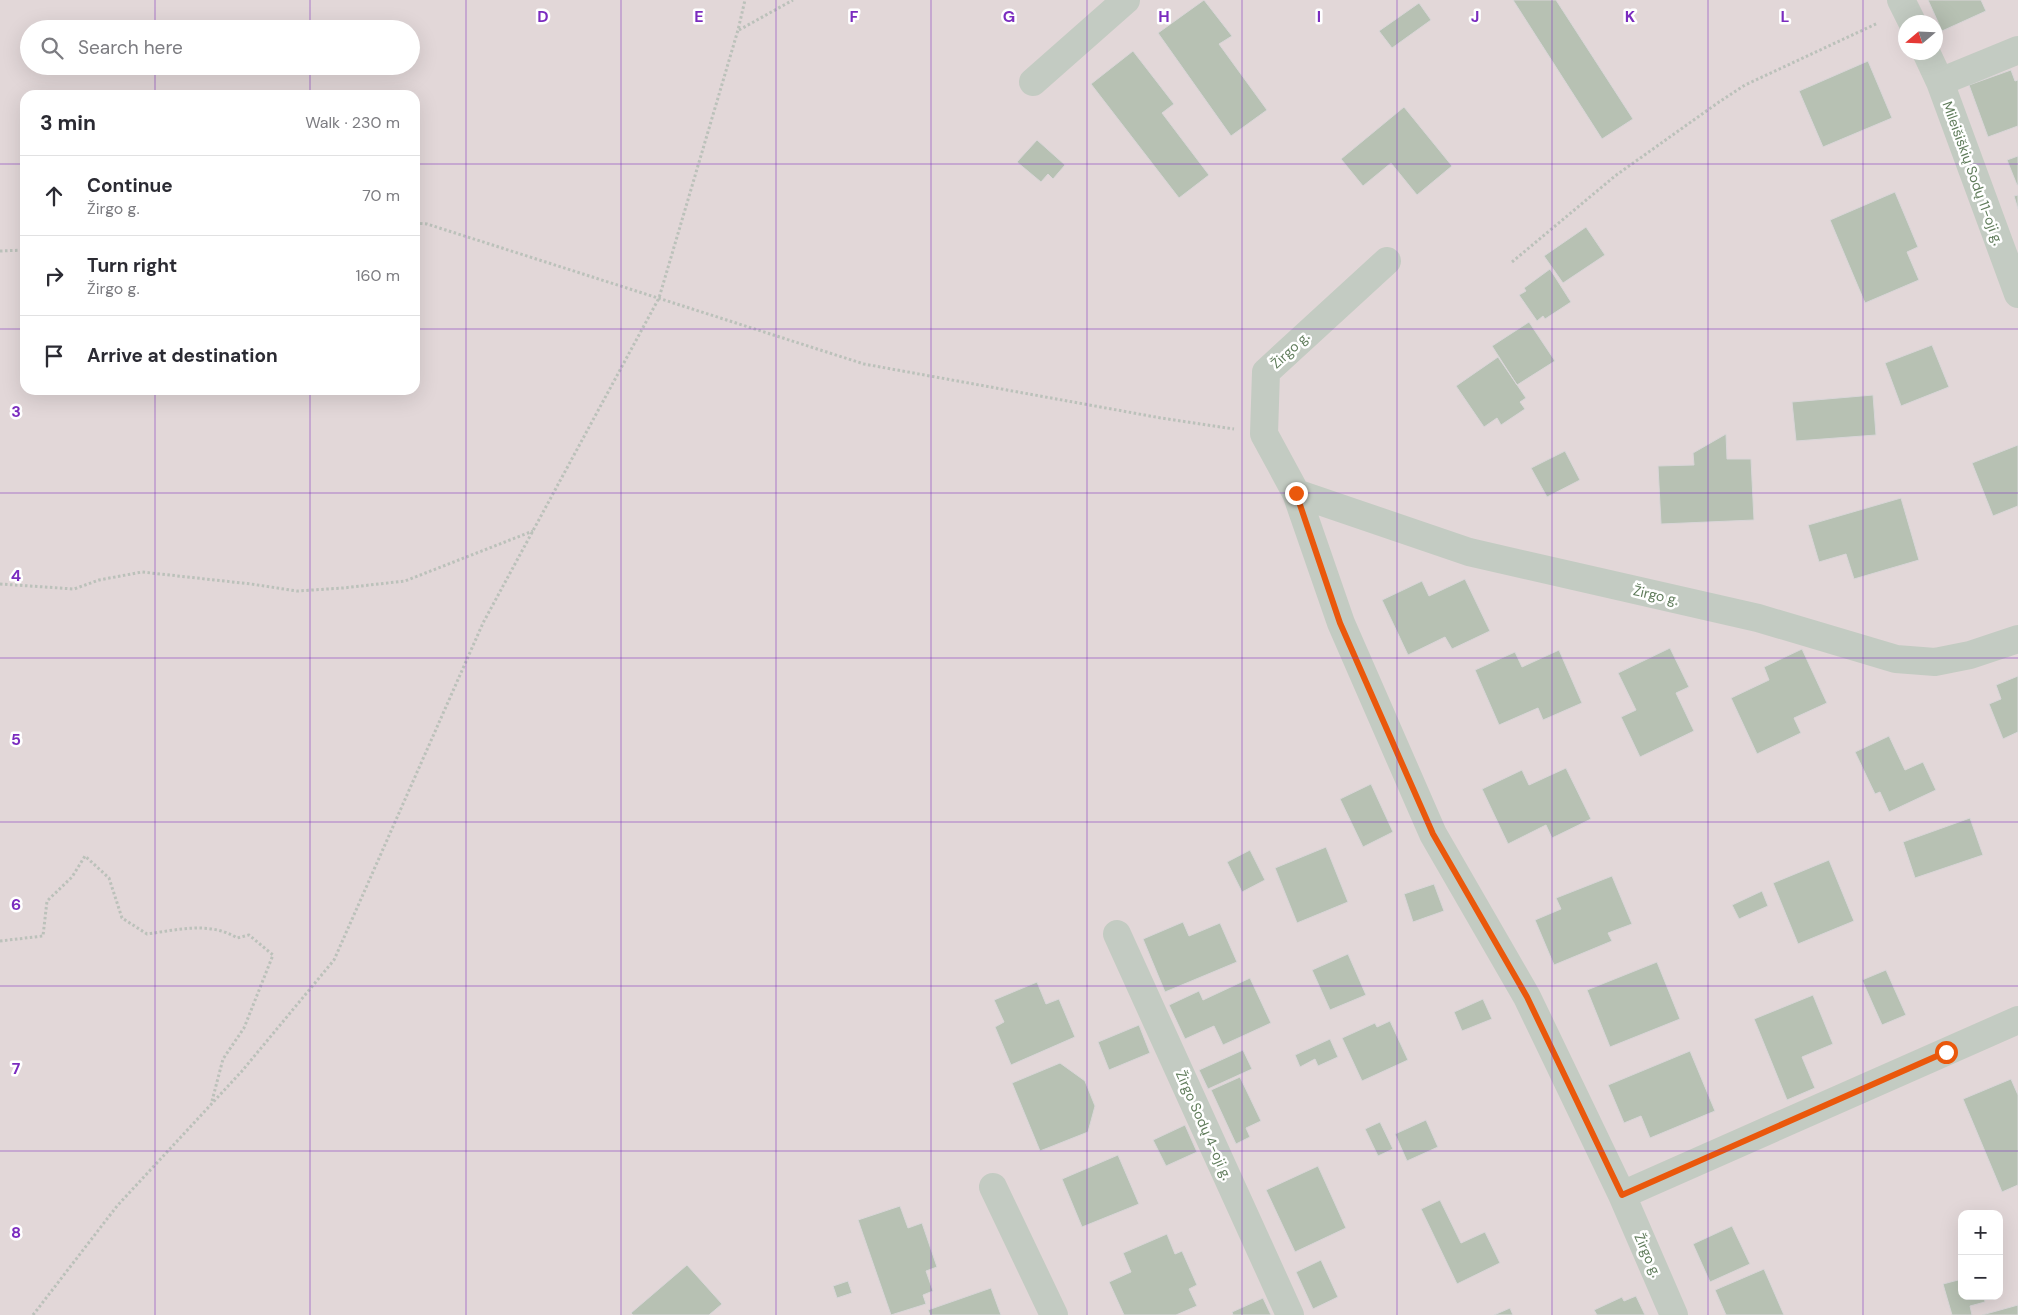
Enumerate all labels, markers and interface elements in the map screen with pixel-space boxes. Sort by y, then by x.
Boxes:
text: D [537,6,549,27]
text: E [694,6,704,27]
text: F [850,6,859,27]
text: G [1003,6,1015,27]
text: H [1158,6,1170,27]
text: I [1317,6,1321,27]
text: J [1471,6,1479,27]
text: K [1625,6,1636,27]
text: L [1781,6,1790,27]
north arrow [1898,15,1943,60]
search box [20,20,420,75]
icon: search [38,34,66,62]
text: Search here [78,35,183,60]
street label: Mileišiškių Sodų 11-oji g. [1939,99,2007,248]
text: 3 min [40,109,96,137]
text: Walk · 230 m [305,112,400,133]
text: Continue [87,173,173,198]
icon: ahead [40,182,68,210]
text: 70 m [362,185,400,206]
text: Žirgo g. [87,198,140,219]
text: Turn right [87,253,177,278]
icon: right [40,262,68,290]
text: 160 m [356,265,400,286]
text: Žirgo g. [87,278,140,299]
street label: Žirgo g. [1267,328,1313,372]
icon: arrive [40,342,68,370]
text: Arrive at destination [87,343,278,368]
text: 3 [11,401,21,422]
route end [1285,482,1308,505]
text: 4 [11,565,21,586]
street label: Žirgo g. [1632,581,1681,609]
text: 5 [11,729,21,750]
text: 6 [11,894,21,915]
route start [1935,1041,1958,1064]
text: 7 [12,1058,21,1079]
street label: Žirgo Sodų 4-oji g. [1172,1067,1236,1183]
map controls [1958,1210,2003,1300]
button: + [1958,1210,2003,1255]
text: 8 [11,1222,21,1243]
street label: Žirgo g. [1630,1230,1666,1280]
button: − [1958,1255,2003,1300]

